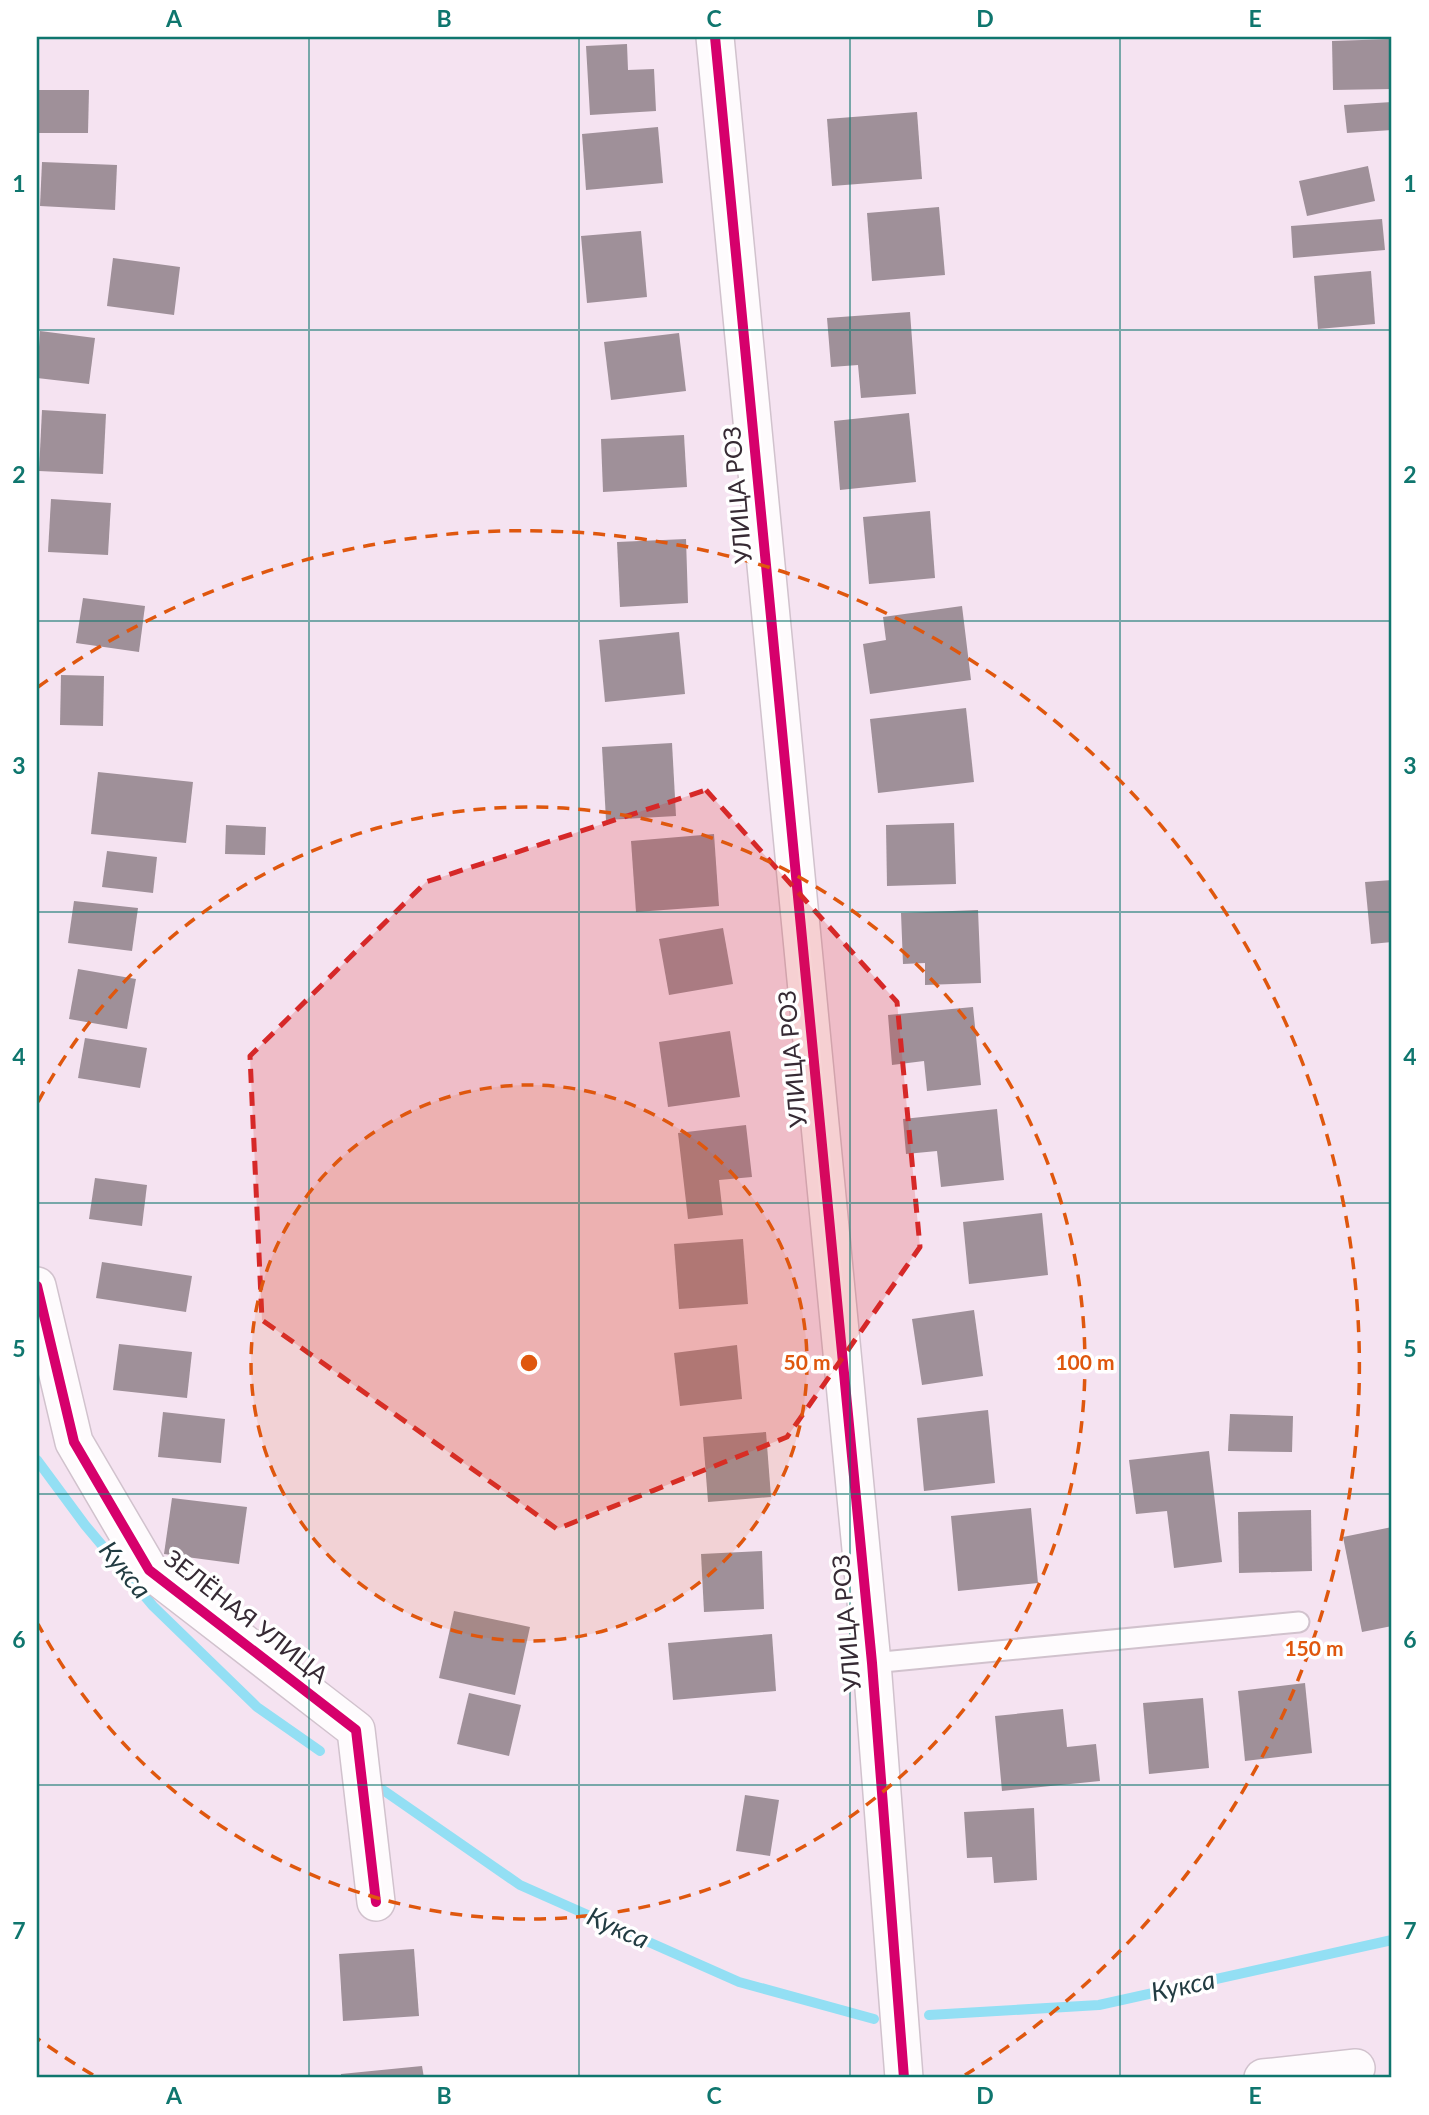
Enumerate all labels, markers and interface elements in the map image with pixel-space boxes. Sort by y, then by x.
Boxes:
text: A [165,4,183,32]
text: B [436,4,452,32]
text: C [706,4,722,32]
text: D [976,4,994,32]
text: E [1248,4,1262,32]
text: 1 [12,169,26,197]
text: 1 [1403,169,1417,197]
street label: УЛИЦА РОЗ [716,425,757,565]
text: 2 [12,460,26,488]
text: 2 [1403,460,1417,488]
text: 3 [12,751,26,779]
text: 3 [1403,751,1417,779]
street label: УЛИЦА РОЗ [771,989,812,1129]
text: 4 [12,1042,26,1070]
text: 4 [1403,1042,1417,1070]
text: 5 [12,1334,26,1362]
text: 5 [1403,1334,1417,1362]
text: 50 m [783,1349,831,1374]
text: 100 m [1055,1349,1115,1374]
centre of rings [517,1351,541,1375]
water label: Кукса [93,1534,159,1605]
street label: ЗЕЛЁНАЯ УЛИЦА [159,1543,335,1689]
street label: УЛИЦА РОЗ [825,1553,866,1693]
text: 6 [12,1625,26,1653]
text: 6 [1403,1625,1417,1653]
text: 150 m [1284,1635,1344,1660]
water label: Кукса [582,1899,654,1955]
text: 7 [12,1916,26,1944]
text: 7 [1403,1916,1417,1944]
water label: Кукса [1148,1963,1218,2007]
text: A [165,2081,183,2109]
text: B [436,2081,452,2109]
text: C [706,2081,722,2109]
text: D [976,2081,994,2109]
text: E [1248,2081,1262,2109]

